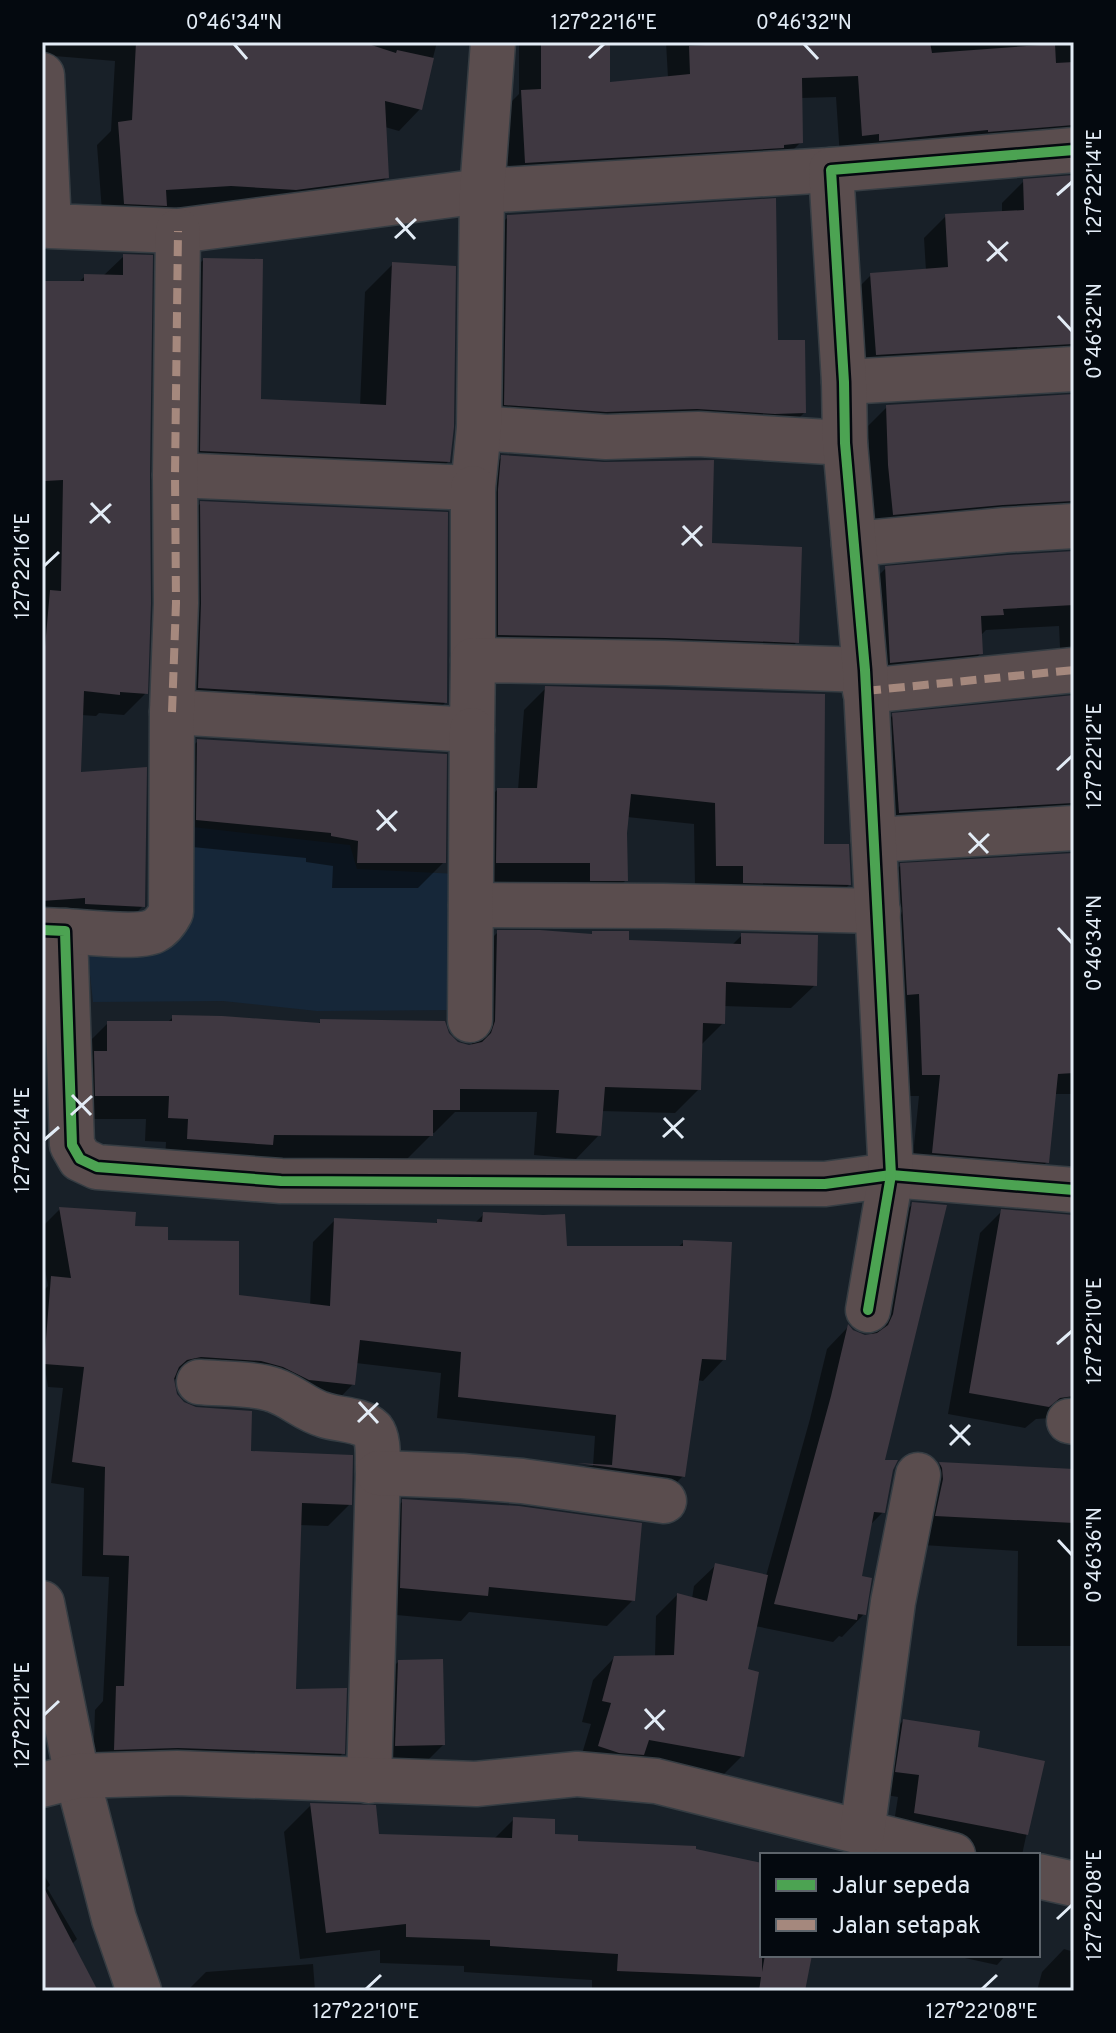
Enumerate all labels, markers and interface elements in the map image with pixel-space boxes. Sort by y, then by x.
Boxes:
text: 0°46'34"N [186,11,282,37]
text: 127°22'16"E [551,11,657,37]
text: 0°46'32"N [756,11,852,37]
text: 127°22'14"E [1083,129,1109,235]
text: 0°46'32"N [1083,283,1109,379]
text: 127°22'16"E [11,513,37,619]
text: 127°22'12"E [1083,703,1109,809]
text: 0°46'34"N [1083,895,1109,991]
text: 127°22'14"E [11,1087,37,1193]
text: 127°22'10"E [1083,1277,1109,1385]
text: 0°46'36"N [1083,1507,1109,1603]
text: 127°22'12"E [11,1662,37,1768]
text: 127°22'08"E [1083,1849,1109,1961]
legend [760,1853,1040,1957]
text: Jalur sepeda [832,1872,970,1902]
text: Jalan setapak [832,1912,981,1942]
text: 127°22'10"E [312,2000,420,2026]
text: 127°22'08"E [926,2000,1038,2026]

